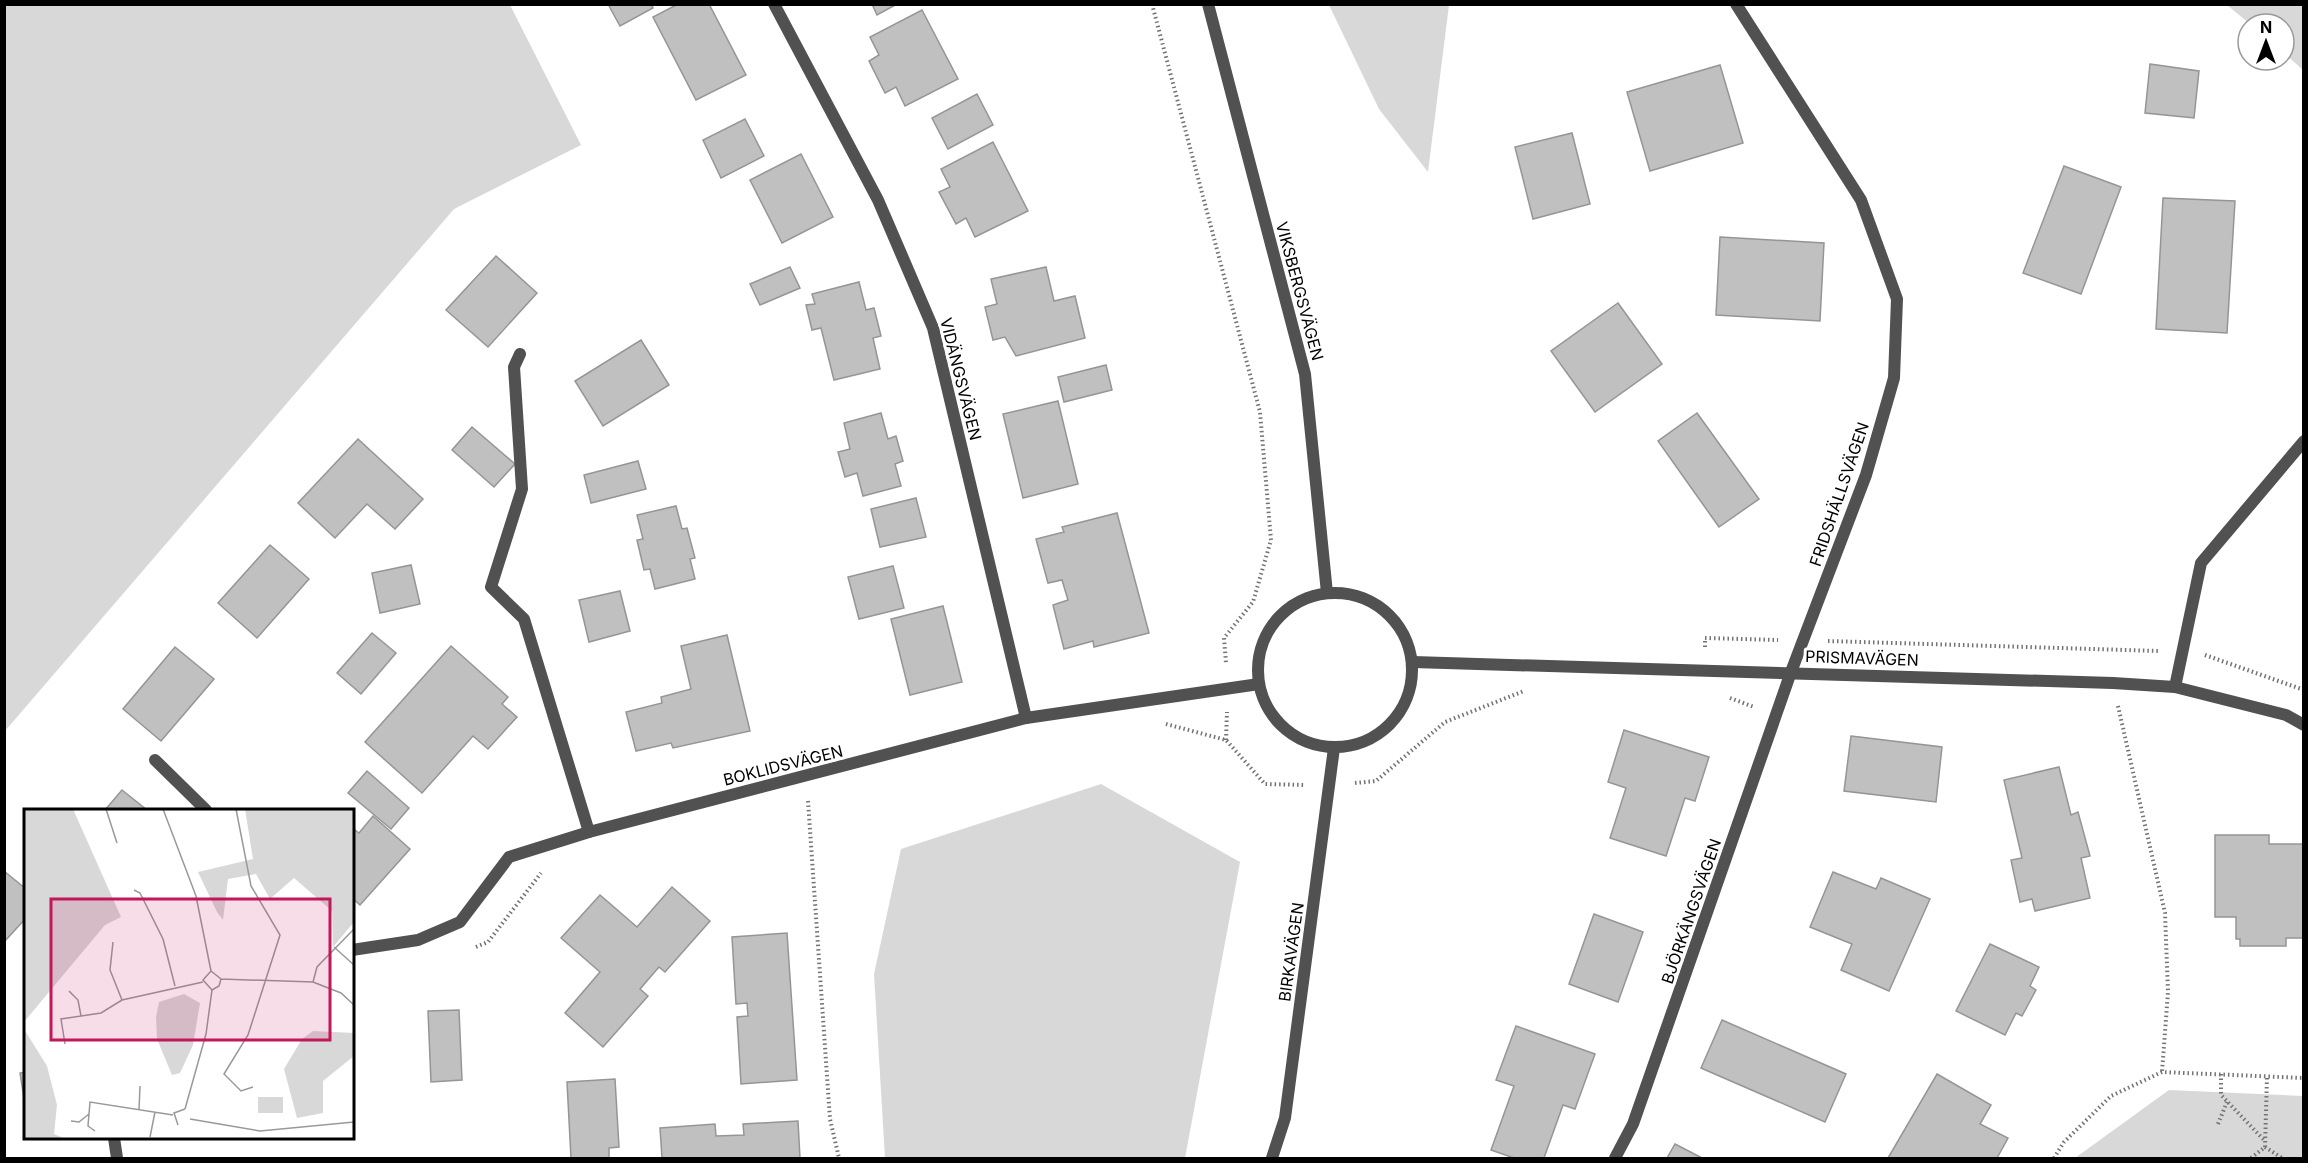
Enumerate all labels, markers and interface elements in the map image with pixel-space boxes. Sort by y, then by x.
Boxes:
north arrow [2236,12,2296,72]
text: N [2260,17,2272,37]
street label: VIKSBERGSVÄGEN [1272,219,1328,363]
street label: VIDÄNGSVÄGEN [936,316,986,442]
street label: FRIDSHÄLLSVÄGEN [1805,419,1873,569]
street label: PRISMAVÄGEN [1805,646,1919,670]
street label: BOKLIDSVÄGEN [721,740,845,790]
inset map [24,809,354,1139]
street label: BJÖRKÄNGSVÄGEN [1657,836,1725,986]
street label: BIRKAVÄGEN [1274,901,1308,1003]

